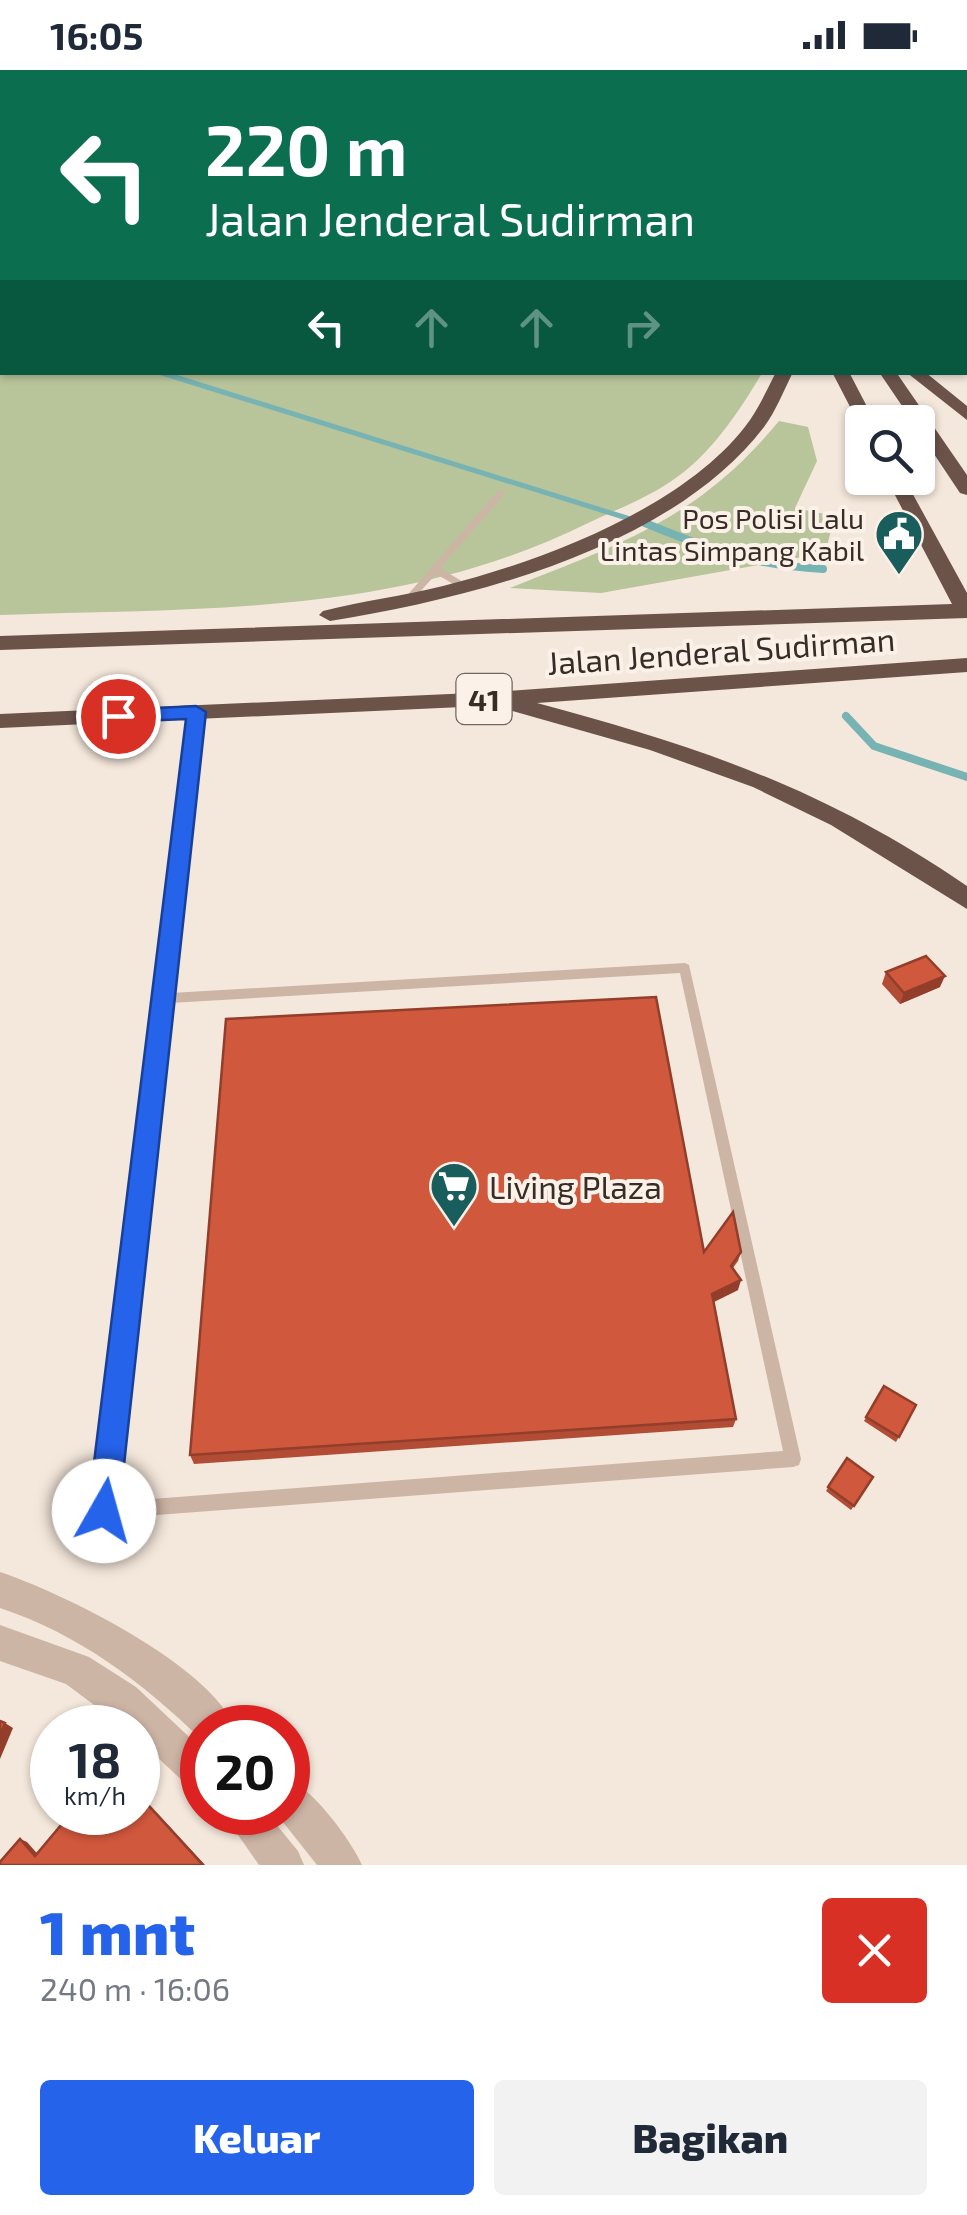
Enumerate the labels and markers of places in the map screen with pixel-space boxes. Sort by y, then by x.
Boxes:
place label: Pos Polisi Lalu Lintas Simpang Kabil [600,501,865,567]
public building icon: Pos Polisi Lalu Lintas Simpang Kabil [873,508,925,576]
pin [76,674,161,759]
supermarket icon: Living Plaza [428,1160,480,1228]
place label: Living Plaza [489,1167,662,1205]

